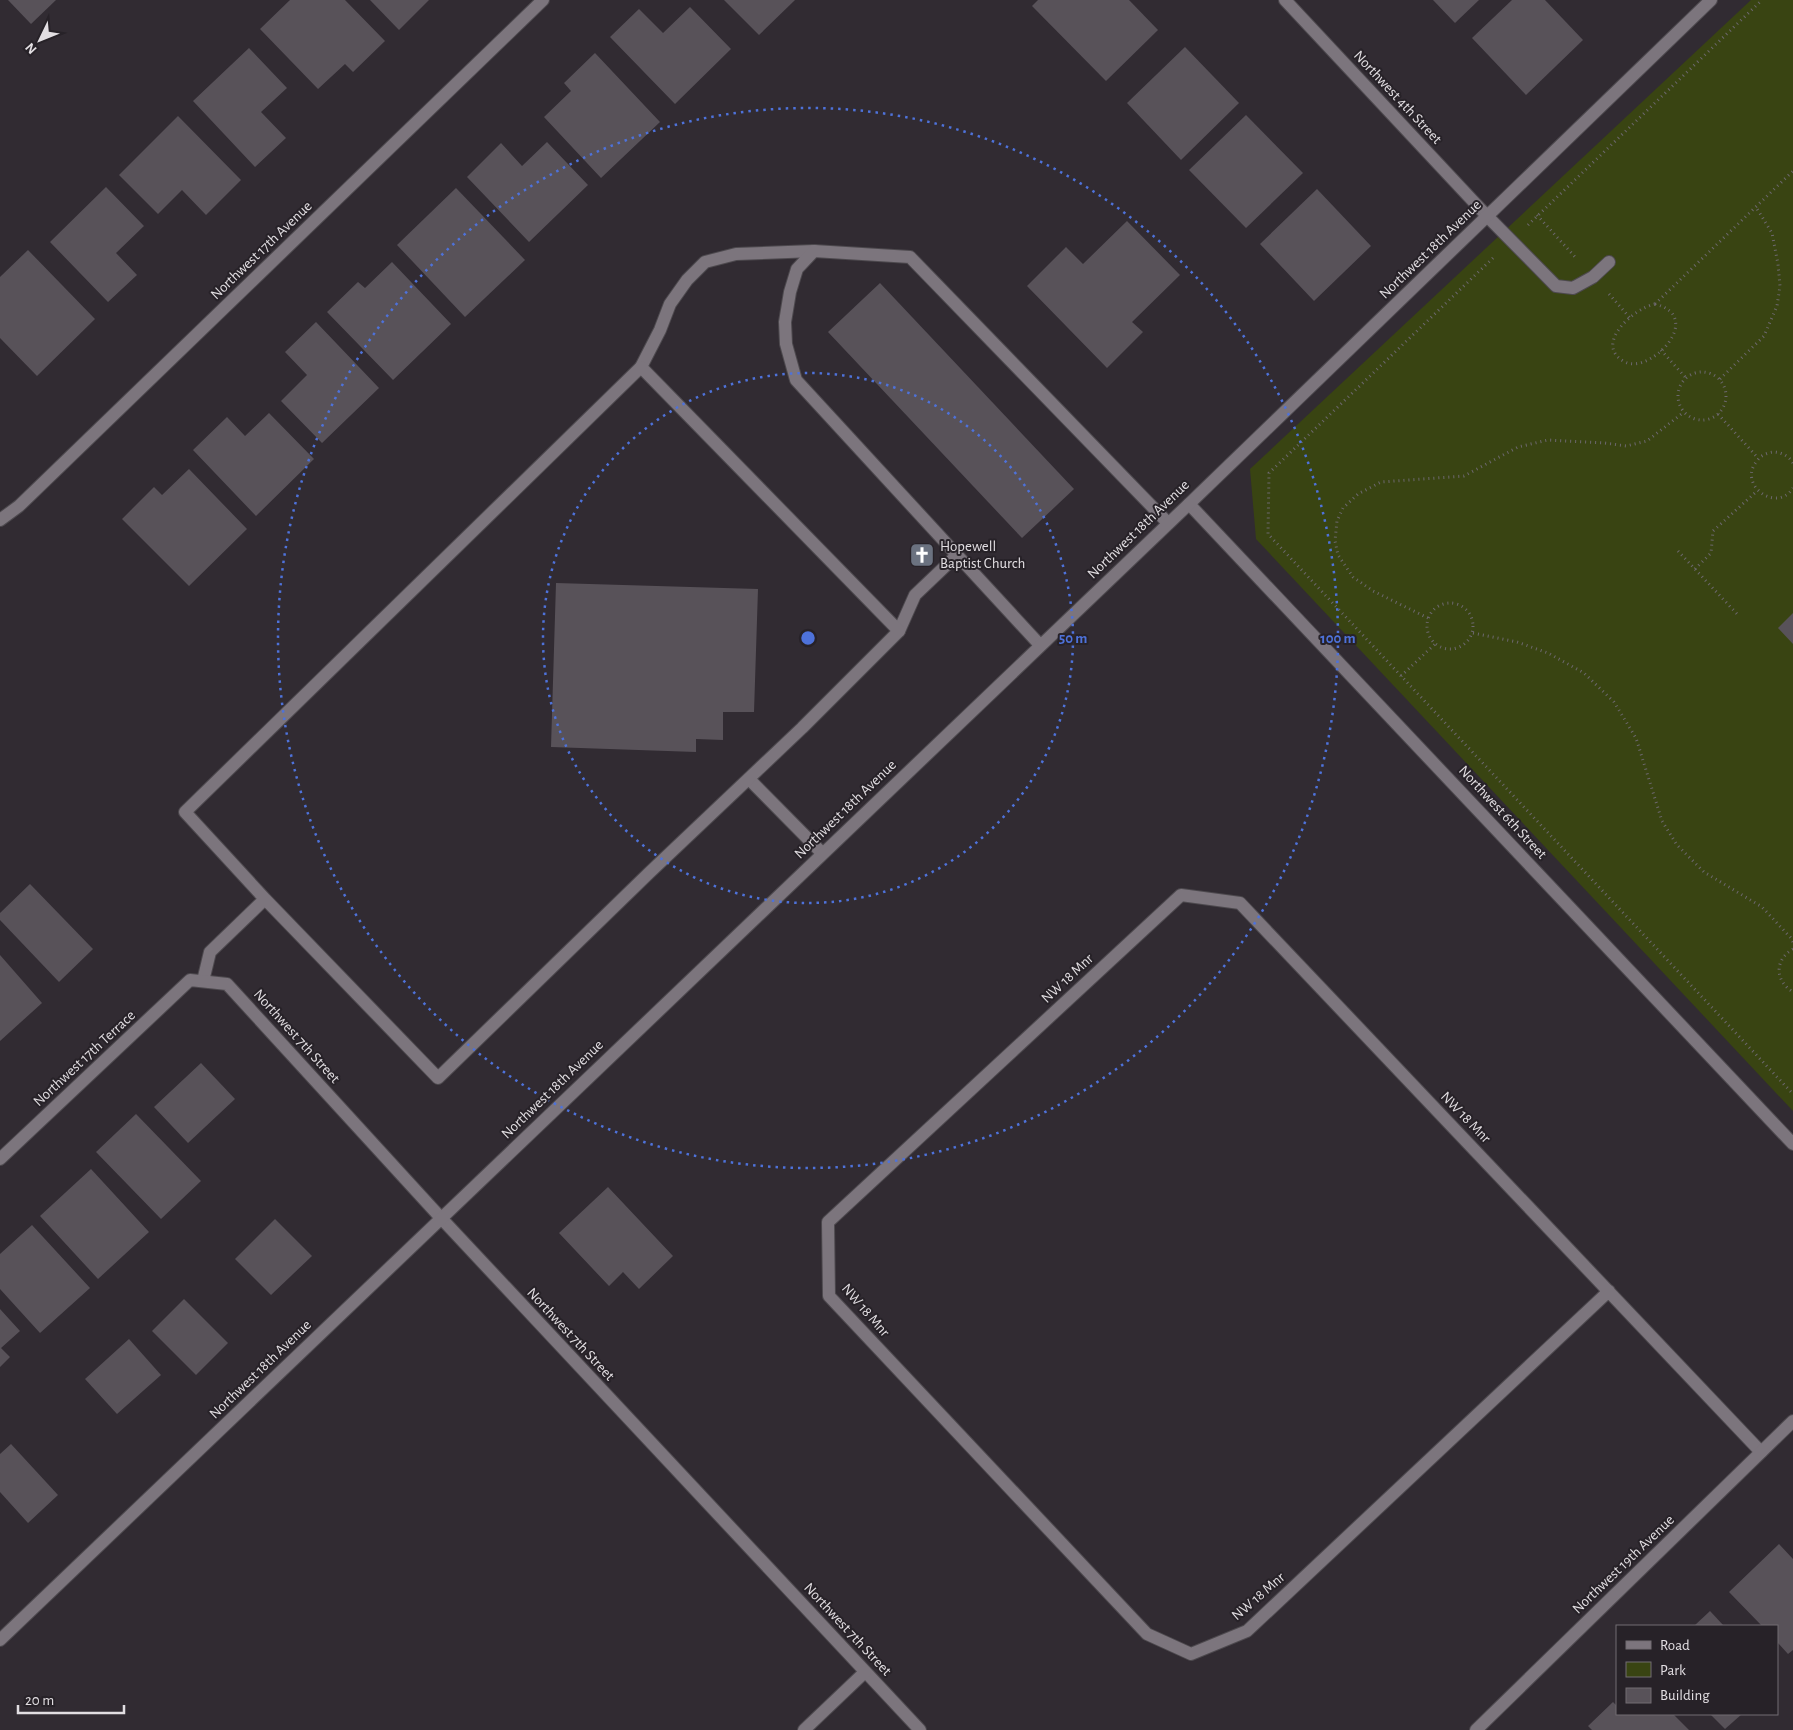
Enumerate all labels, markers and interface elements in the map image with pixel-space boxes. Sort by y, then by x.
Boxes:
north arrow [15,15,65,65]
text: N [23,40,40,57]
street label: Northwest 4th Street [1351,48,1445,147]
street label: Northwest 18th Avenue [1377,197,1484,302]
street label: Northwest 17th Avenue [208,198,315,302]
street label: Northwest 18th Avenue [1085,477,1192,582]
place label: Hopewell Baptist Church [940,539,1025,571]
church icon: Hopewell Baptist Church [909,542,935,568]
centre of rings [799,629,817,647]
text: 50 m [1059,631,1087,646]
text: 100 m [1320,631,1356,646]
street label: Northwest 18th Avenue [792,757,899,862]
street label: Northwest 6th Street [1456,763,1550,862]
street label: NW 18 Mnr [1039,951,1096,1006]
street label: Northwest 7th Street [251,987,343,1086]
street label: Northwest 17th Terrace [31,1008,138,1109]
street label: Northwest 18th Avenue [499,1037,606,1142]
street label: NW 18 Mnr [1438,1089,1494,1146]
street label: NW 18 Mnr [839,1281,893,1340]
street label: Northwest 7th Street [524,1285,617,1384]
street label: Northwest 18th Avenue [207,1317,314,1422]
street label: Northwest 19th Avenue [1570,1512,1677,1617]
street label: NW 18 Mnr [1229,1569,1288,1623]
street label: Northwest 7th Street [801,1580,894,1679]
legend [1616,1625,1778,1715]
text: Road [1660,1638,1690,1653]
text: Park [1660,1663,1686,1678]
scale bar [18,1682,124,1714]
text: Building [1660,1688,1710,1703]
text: 20 m [25,1693,54,1708]

